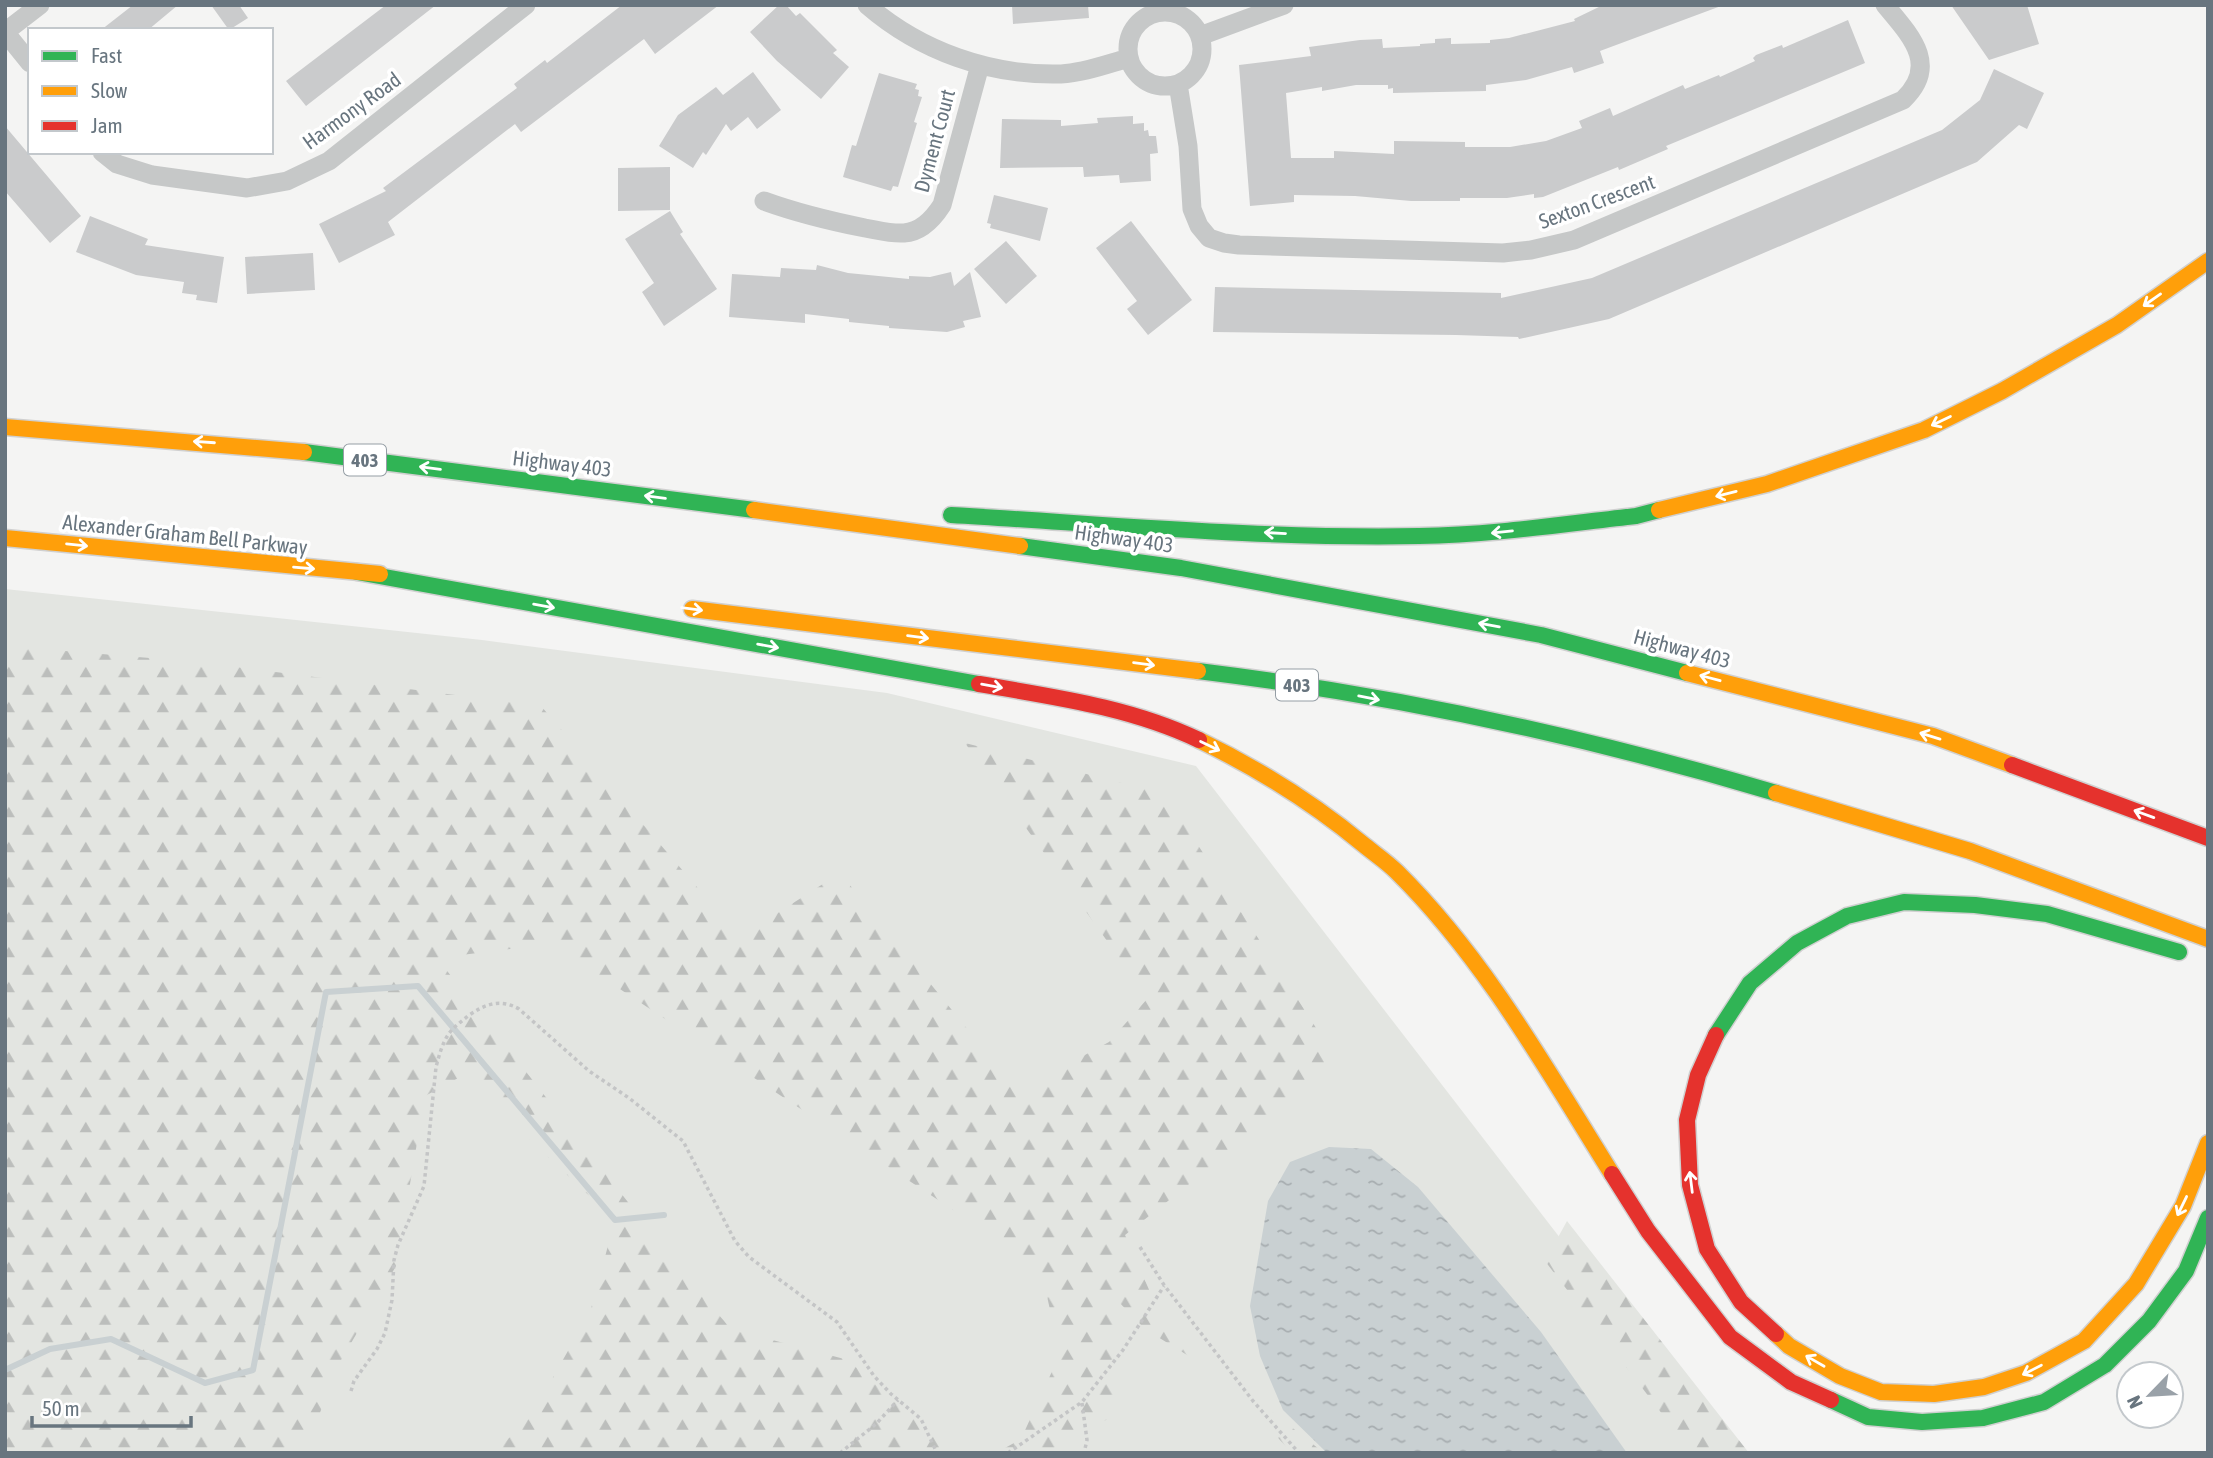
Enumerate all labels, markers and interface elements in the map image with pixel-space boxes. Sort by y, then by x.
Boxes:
legend [28,28,273,154]
text: Fast [91,43,122,67]
street label: Harmony Road [298,67,405,154]
text: Slow [91,78,128,102]
street label: Dyment Court [909,87,959,195]
text: Jam [91,113,123,137]
street label: Sexton Crescent [1535,169,1658,233]
one-way arrow [2143,293,2162,307]
one-way arrow [1931,415,1952,429]
one-way arrow [193,435,216,448]
road number: 403 [344,444,386,475]
street label: Highway 403 [511,445,613,481]
one-way arrow [419,462,442,475]
one-way arrow [1715,488,1738,501]
one-way arrow [645,491,667,504]
street label: Alexander Graham Bell Parkway [62,509,309,559]
street label: Highway 403 [1073,519,1175,557]
one-way arrow [1491,525,1514,538]
one-way arrow [1264,526,1286,539]
one-way arrow [66,539,88,552]
one-way arrow [292,562,315,575]
one-way arrow [532,600,555,613]
one-way arrow [680,602,703,615]
one-way arrow [1478,618,1501,631]
street label: Highway 403 [1631,624,1733,672]
one-way arrow [906,630,929,643]
one-way arrow [756,640,779,653]
one-way arrow [1132,658,1155,671]
road number: 403 [1276,670,1318,700]
one-way arrow [1699,671,1722,684]
one-way arrow [980,680,1003,693]
one-way arrow [1357,692,1380,706]
one-way arrow [1919,728,1941,741]
one-way arrow [1199,739,1220,753]
one-way arrow [2133,807,2155,819]
one-way arrow [1685,1171,1698,1194]
one-way arrow [2175,1195,2188,1216]
one-way arrow [1805,1354,1825,1368]
north arrow [2115,1360,2185,1430]
one-way arrow [2022,1363,2043,1377]
scale bar [32,1384,191,1428]
text: N [2122,1392,2147,1412]
text: 50 m [42,1396,80,1420]

